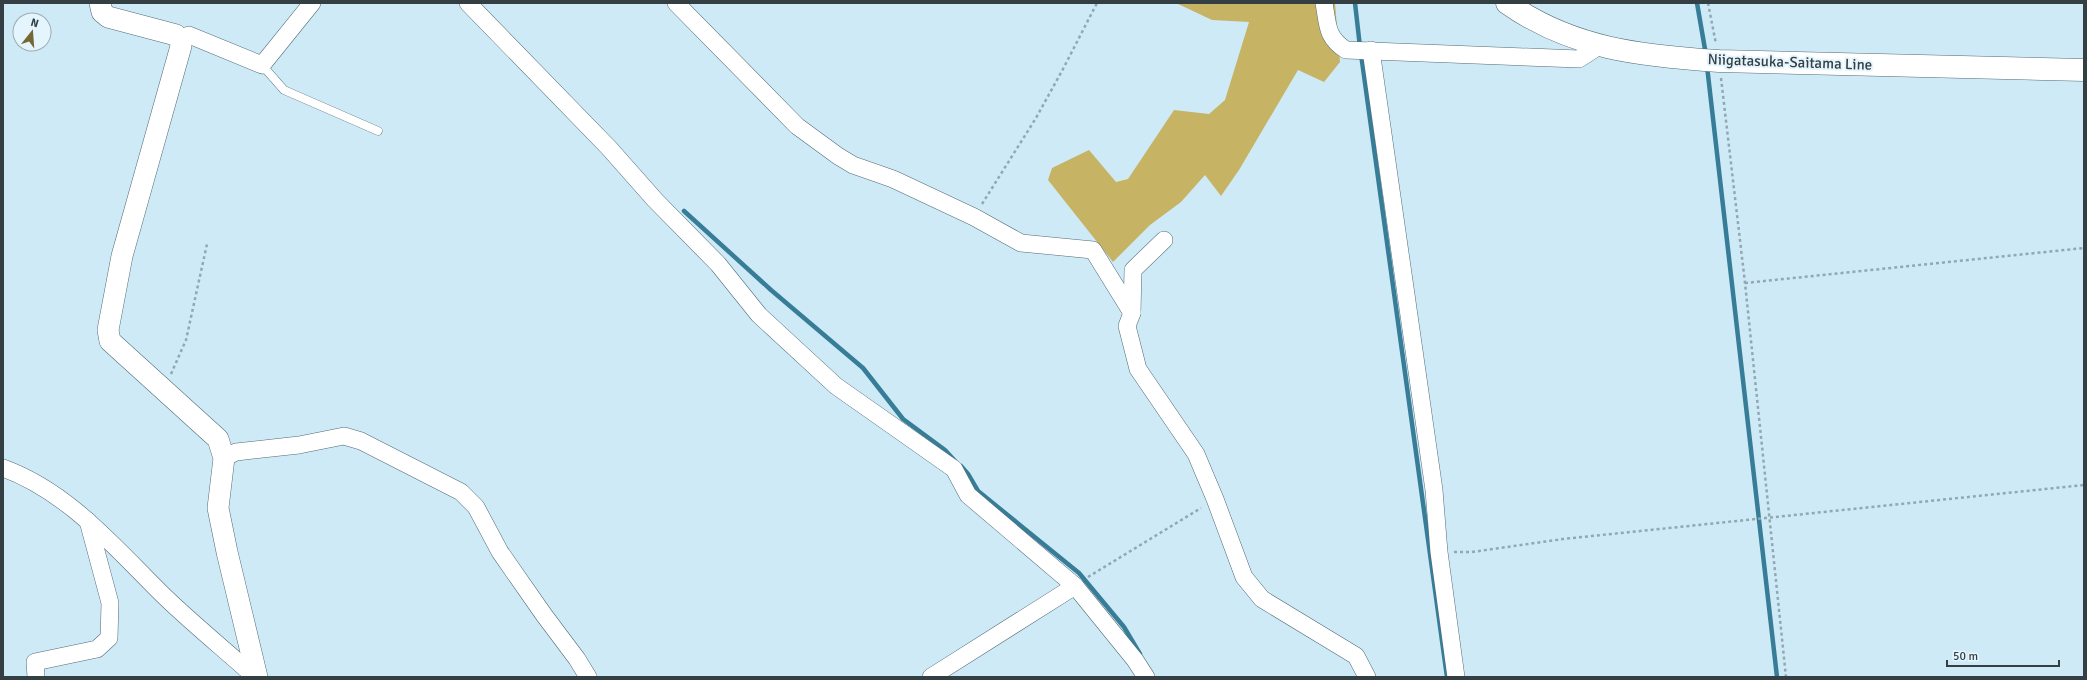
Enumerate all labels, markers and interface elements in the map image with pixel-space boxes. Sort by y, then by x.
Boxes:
north arrow [12,12,52,52]
text: N [29,16,40,30]
street label: Niigatasuka-Saitama Line [1707,50,1873,74]
scale bar [1947,642,2059,668]
text: 50 m [1953,649,1978,664]

